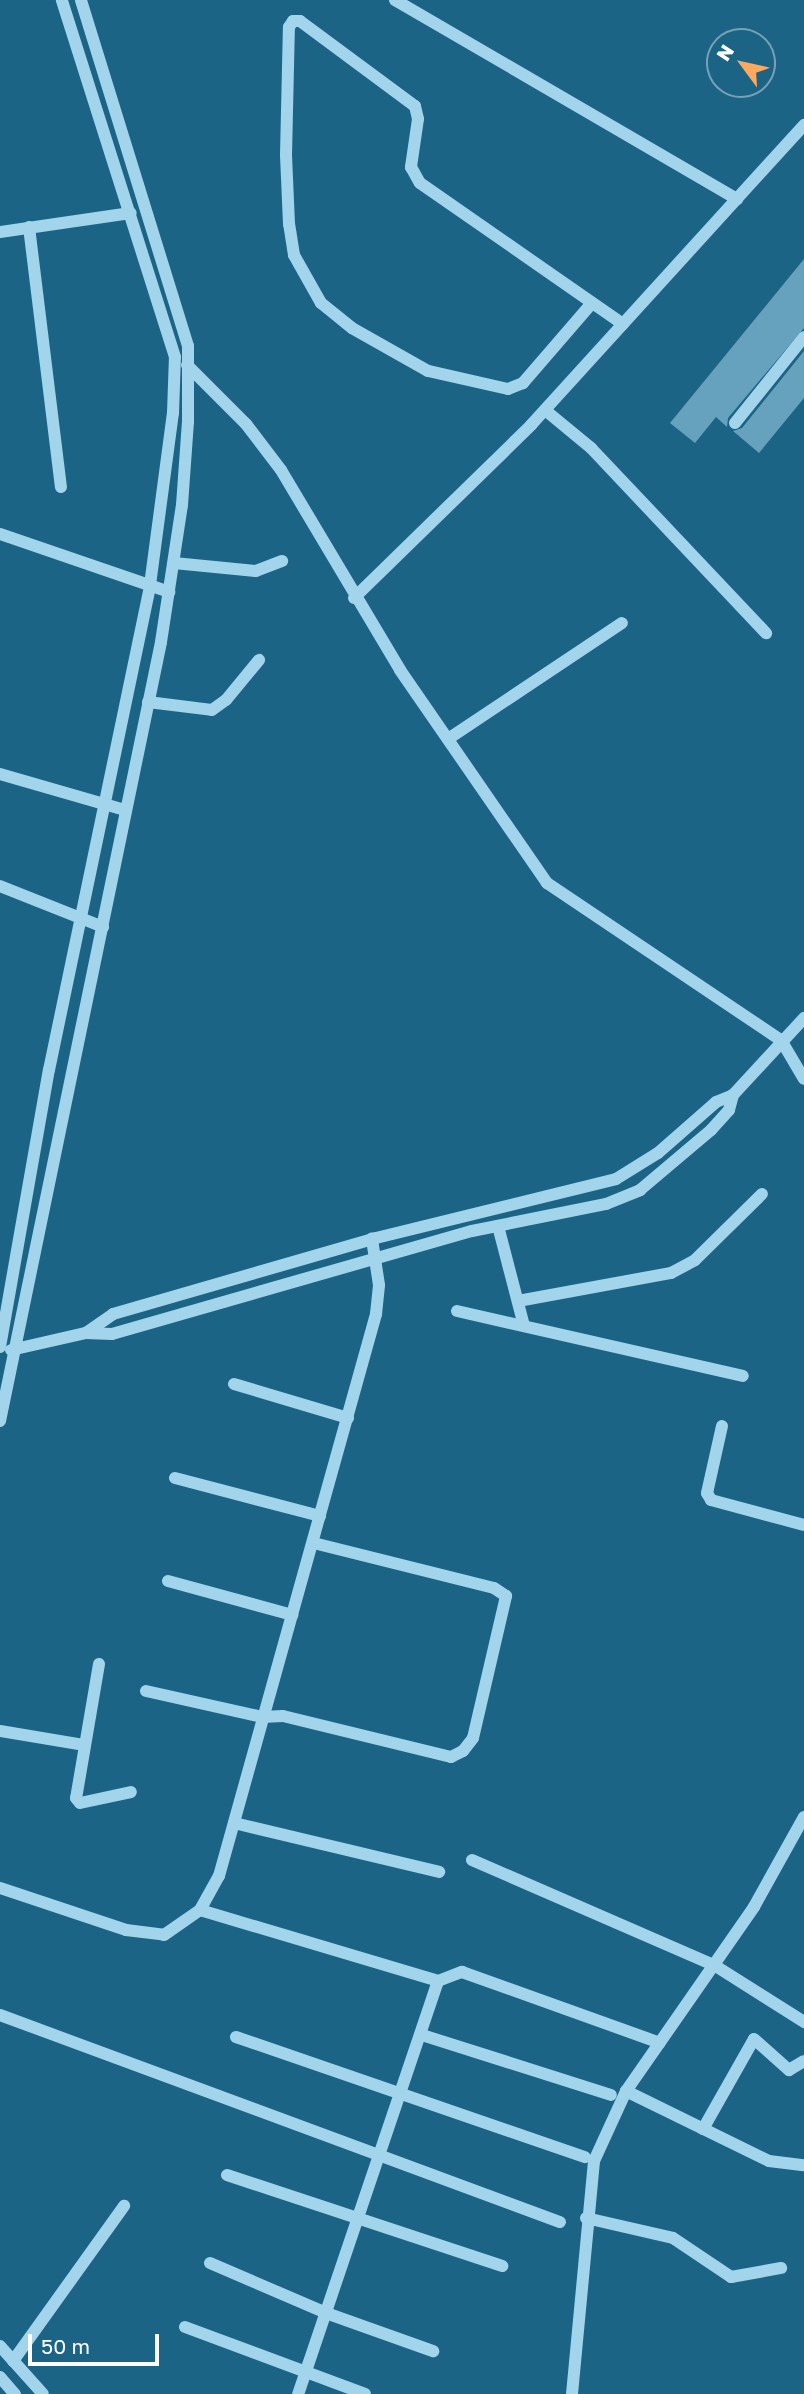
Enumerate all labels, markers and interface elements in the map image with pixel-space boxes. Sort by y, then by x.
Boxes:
north arrow [706,28,776,98]
text: N [711,40,738,65]
scale bar [32,2320,163,2364]
text: 50 m [41,2333,90,2359]

